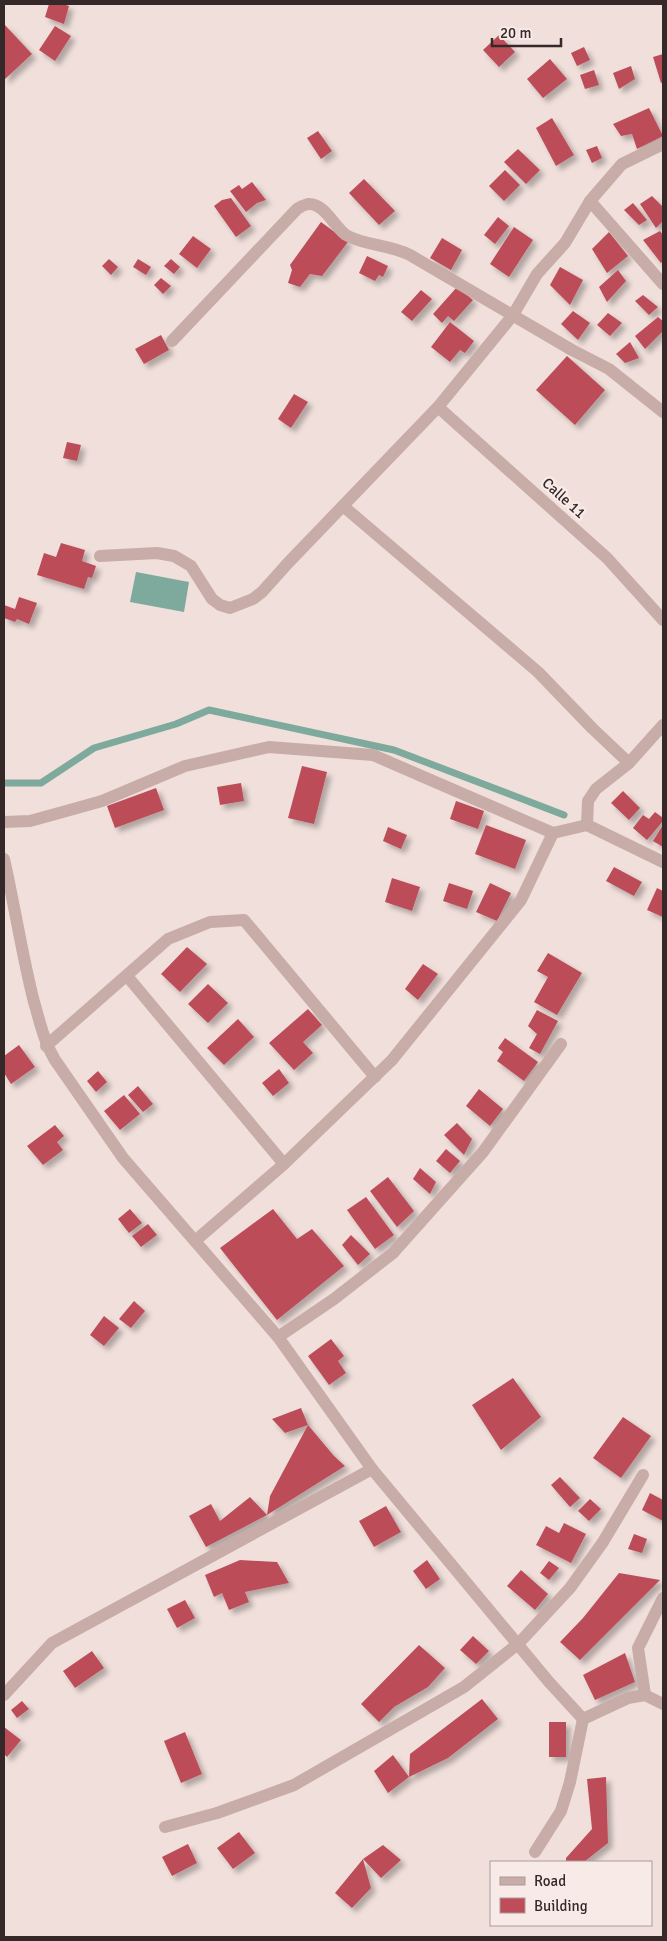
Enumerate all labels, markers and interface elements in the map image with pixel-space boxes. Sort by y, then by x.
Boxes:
scale bar [492,15,561,47]
text: 20 m [500,24,531,42]
street label: Calle 11 [539,474,589,522]
legend [490,1861,652,1926]
text: Road [534,1872,566,1890]
text: Building [534,1897,588,1915]

